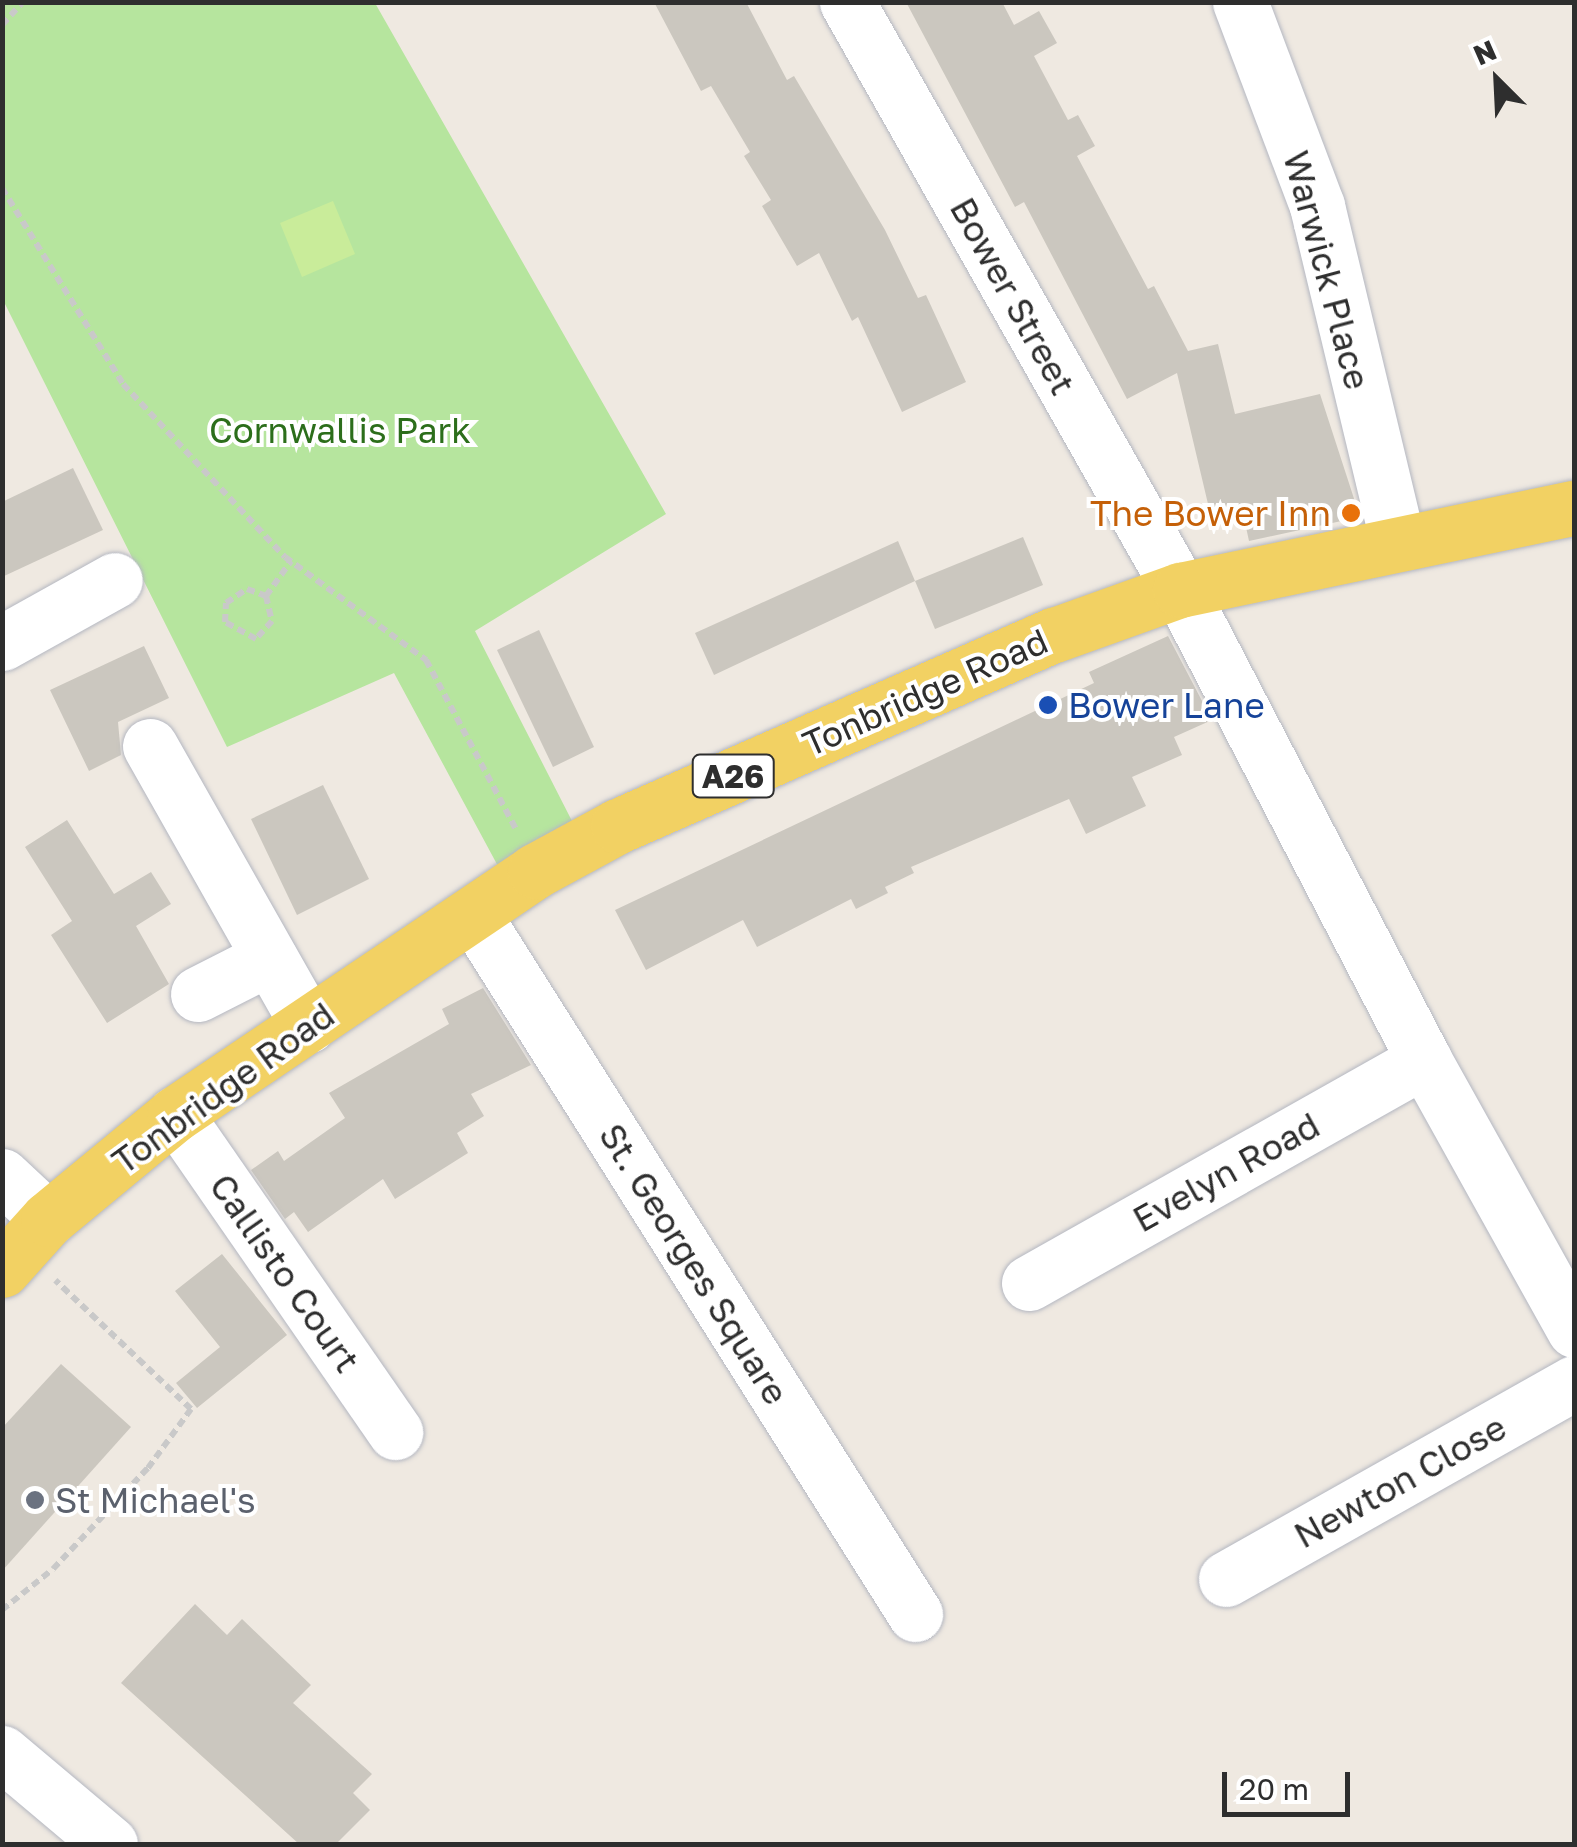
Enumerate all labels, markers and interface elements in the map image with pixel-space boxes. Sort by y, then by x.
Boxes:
north arrow [1447,30,1547,130]
text: N [1468,33,1501,72]
street label: Warwick Place [1275,146,1379,394]
street label: Bower Street [942,190,1084,402]
park label: Cornwallis Park [209,409,471,451]
place label: The Bower Inn [1090,492,1331,534]
marker: The Bower Inn [1340,502,1362,524]
street label: Tonbridge Road [796,619,1054,765]
place label: Bower Lane [1068,684,1265,726]
marker: Bower Lane [1037,694,1059,716]
road number: A26 [690,749,776,803]
street label: Tonbridge Road [104,994,342,1182]
street label: Evelyn Road [1126,1104,1326,1240]
street label: St. Georges Square [591,1116,797,1412]
street label: Callisto Court [201,1166,369,1380]
street label: Newton Close [1287,1406,1513,1556]
place label: St Michael's [55,1479,256,1521]
marker: St Michael's [24,1489,46,1511]
scale bar [1227,1752,1354,1814]
text: 20 m [1239,1771,1309,1807]

